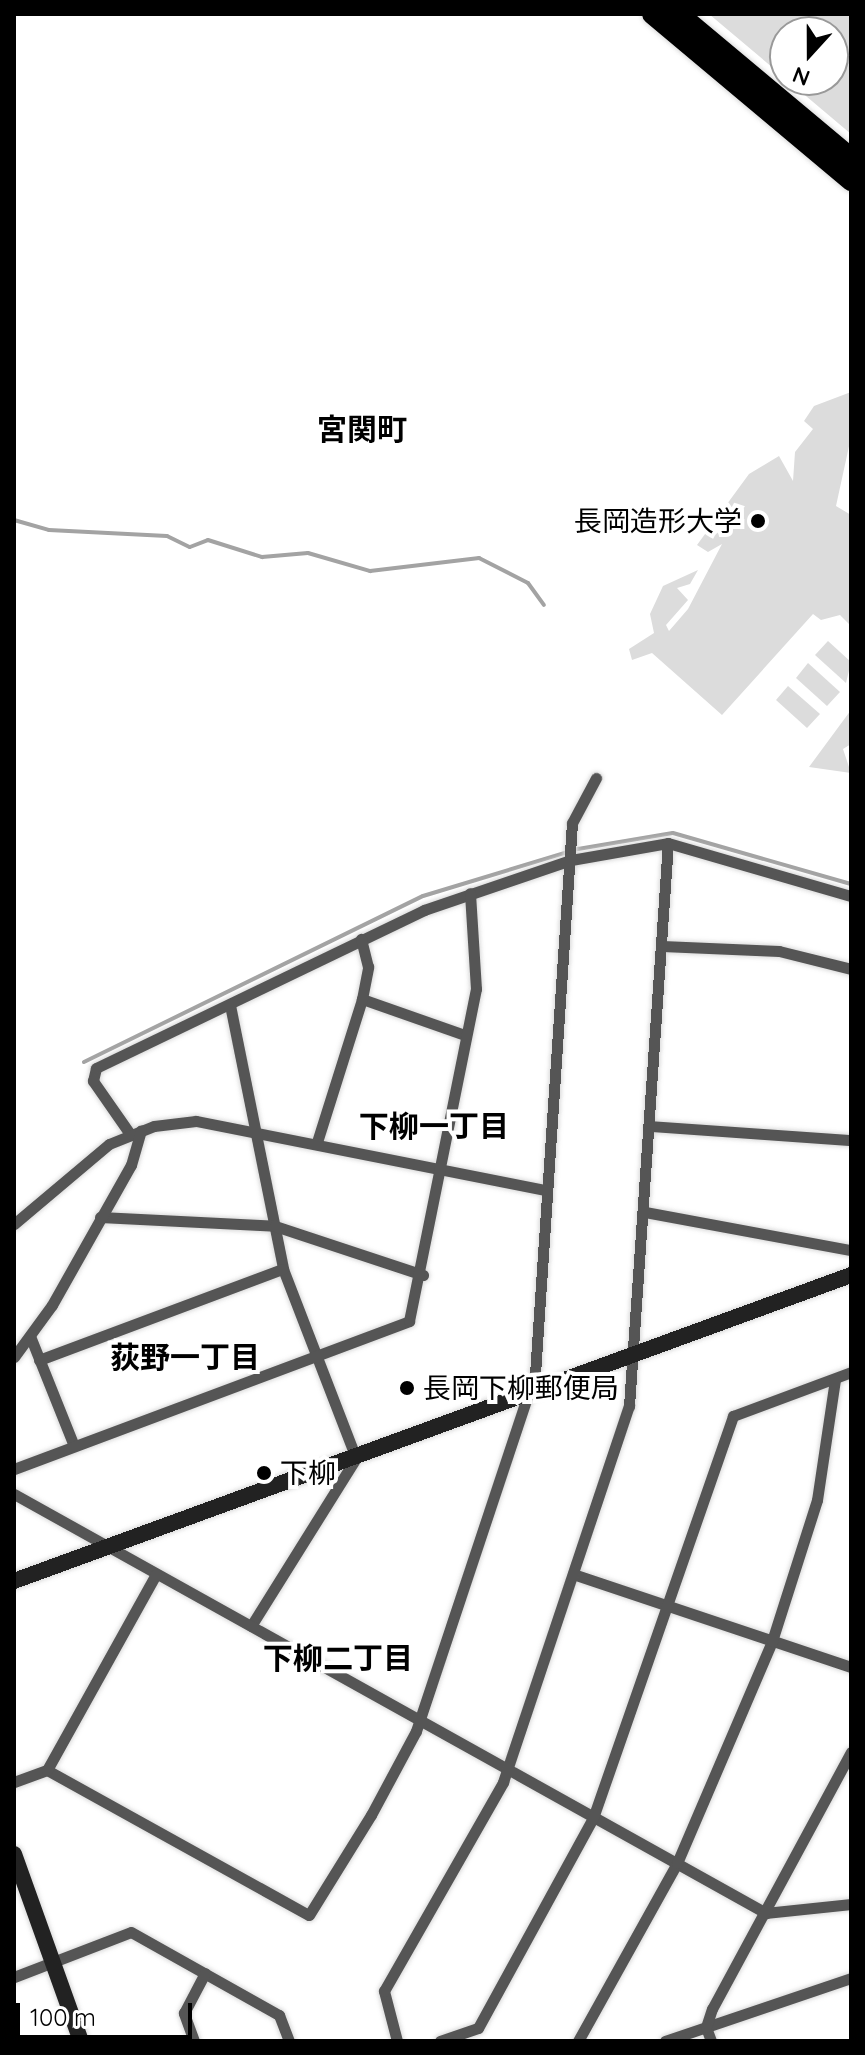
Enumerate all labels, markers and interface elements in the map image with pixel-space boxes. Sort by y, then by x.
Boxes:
north arrow [769,16,849,96]
text: N [789,61,814,93]
district label: 宮関町 [317,411,407,447]
place label: 長岡造形大学 [574,504,742,538]
marker: 長岡造形大学 [749,512,767,530]
district label: 下柳一丁目 [359,1108,509,1144]
district label: 荻野一丁目 [110,1339,260,1375]
place label: 長岡下柳郵便局 [423,1371,619,1405]
marker: 長岡下柳郵便局 [398,1379,416,1397]
place label: 下柳 [280,1456,336,1490]
marker: 下柳 [255,1464,273,1482]
district label: 下柳二丁目 [263,1640,413,1676]
scale bar [20,1987,196,2037]
text: 100 m [30,2002,96,2032]

